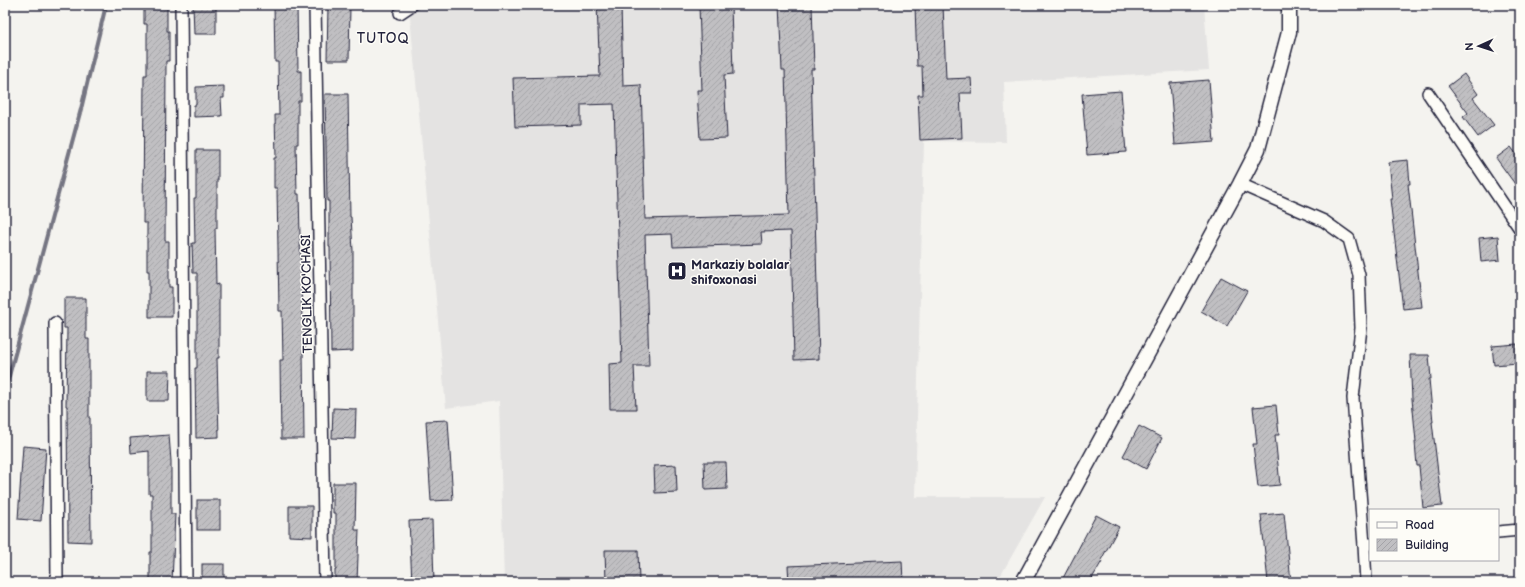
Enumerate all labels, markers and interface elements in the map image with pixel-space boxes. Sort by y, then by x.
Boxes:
north arrow [1459,26,1499,66]
district label: TUTOQ [357,30,409,47]
text: N [1463,42,1476,51]
street label: TENGLIK KO'CHASI [298,234,316,354]
place label: Markaziy bolalar shifoxonasi [691,257,790,288]
hospital icon: Markaziy bolalar shifoxonasi [666,260,688,282]
legend [1369,509,1499,561]
text: Road [1405,518,1434,533]
text: Building [1405,538,1449,553]

